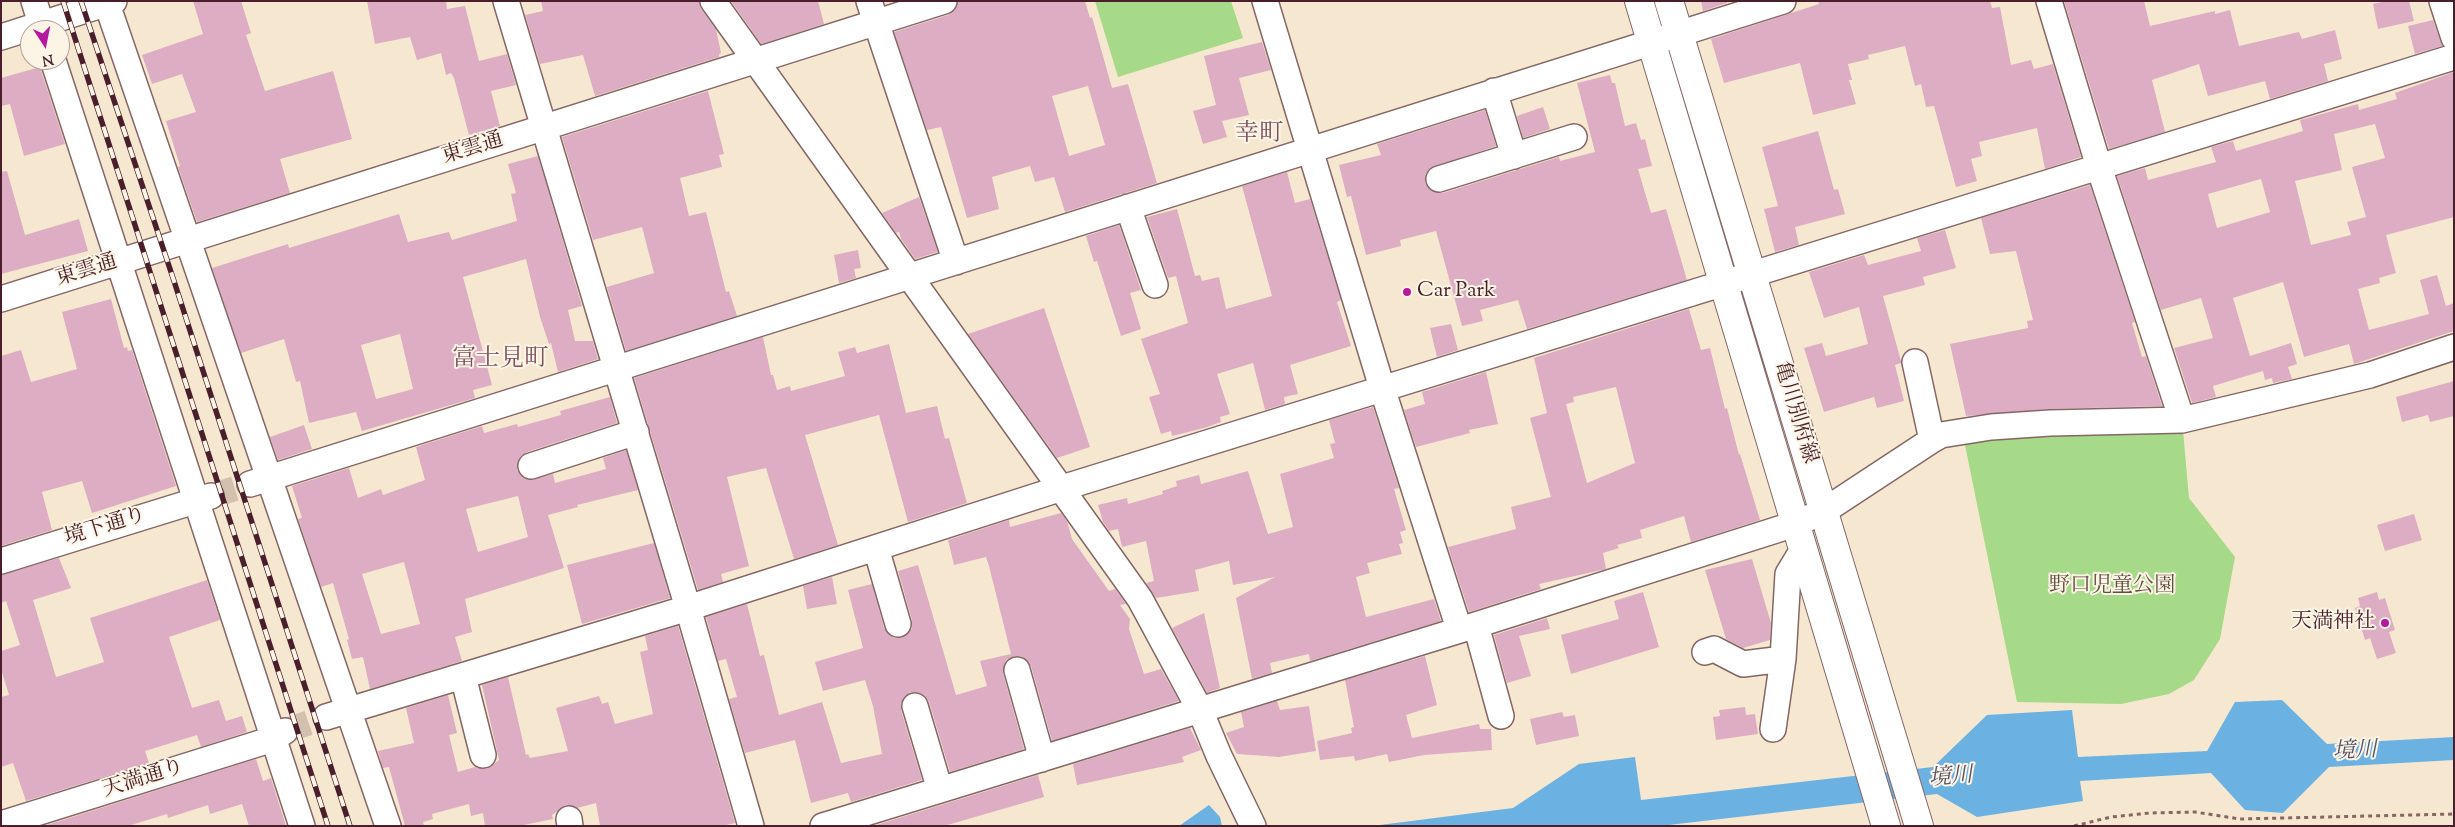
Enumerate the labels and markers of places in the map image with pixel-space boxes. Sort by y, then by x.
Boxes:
place label: Car Park [1417,279,1496,305]
marker: Car Park [1401,286,1413,298]
place label: 天満神社 [2291,610,2375,636]
marker: 天満神社 [2379,617,2391,629]

